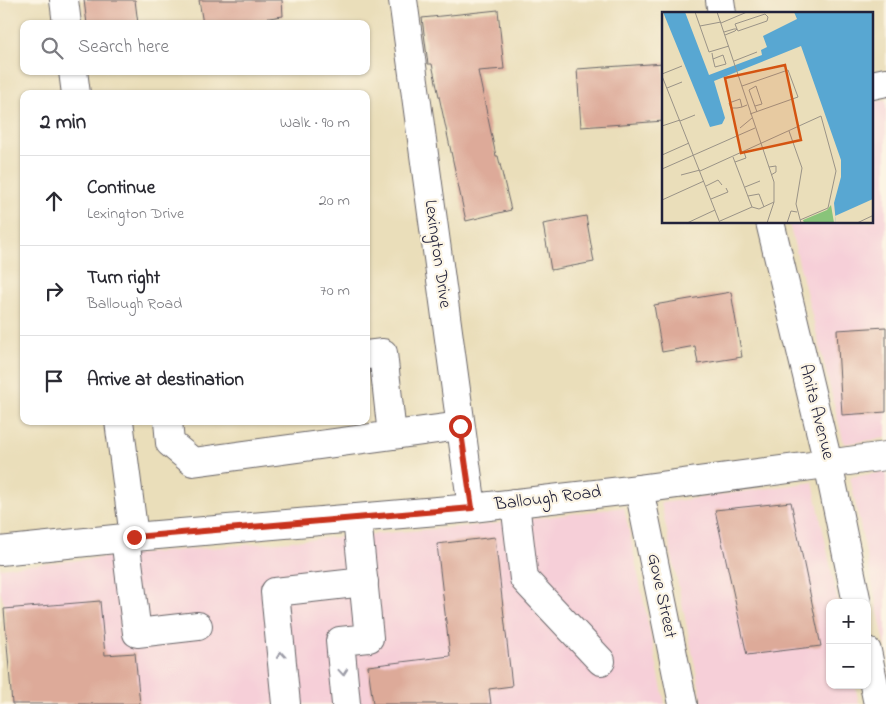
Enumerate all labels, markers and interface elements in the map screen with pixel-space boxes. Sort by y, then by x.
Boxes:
inset map [662,12,874,224]
search box [20,20,370,75]
icon: search [38,34,66,62]
text: Search here [78,34,169,61]
text: 2 min [40,108,86,138]
text: Walk · 90 m [280,111,350,135]
text: Continue [87,175,155,202]
icon: ahead [40,187,68,215]
text: 20 m [319,189,350,213]
street label: Lexington Drive [416,198,458,311]
text: Lexington Drive [87,202,184,226]
text: Turn right [87,265,160,292]
icon: right [40,277,68,305]
text: 70 m [320,279,350,303]
text: Ballough Road [87,292,182,316]
street label: Anita Avenue [792,362,841,463]
icon: arrive [40,367,68,395]
text: Arrive at destination [87,367,244,394]
route start [449,415,472,438]
street label: Ballough Road [492,480,603,520]
route end [123,526,146,549]
street label: Gove Street [639,551,683,641]
map controls [826,599,871,689]
button: + [826,599,871,644]
button: − [826,644,871,689]
one-way arrow [276,651,287,659]
one-way arrow [337,669,348,677]

